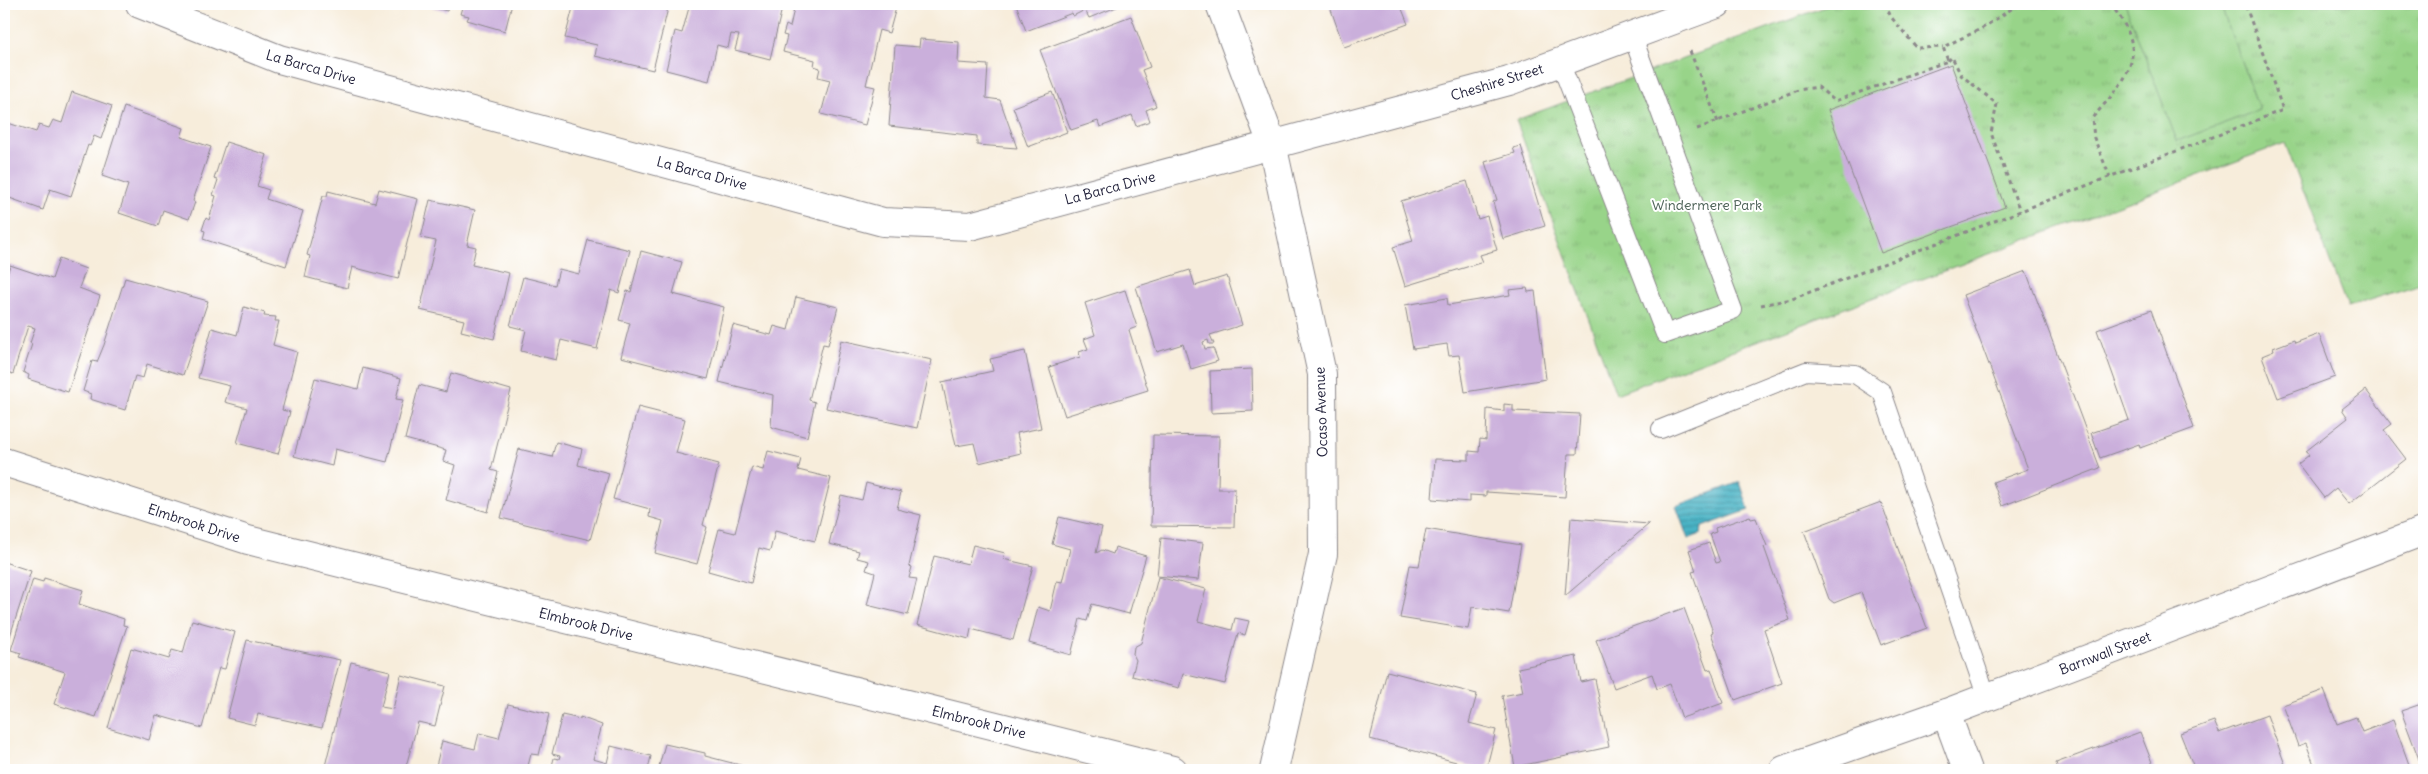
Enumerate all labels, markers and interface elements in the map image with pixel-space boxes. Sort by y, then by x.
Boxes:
street label: La Barca Drive [264,46,358,88]
street label: Cheshire Street [1448,59,1546,105]
street label: La Barca Drive [655,152,749,194]
street label: La Barca Drive [1063,167,1157,209]
park label: Windermere Park [1652,196,1762,214]
street label: Ocaso Avenue [1310,367,1332,457]
street label: Elmbrook Drive [145,500,243,546]
street label: Elmbrook Drive [537,604,635,644]
street label: Barnwall Street [2057,627,2154,679]
street label: Elmbrook Drive [930,702,1028,742]

